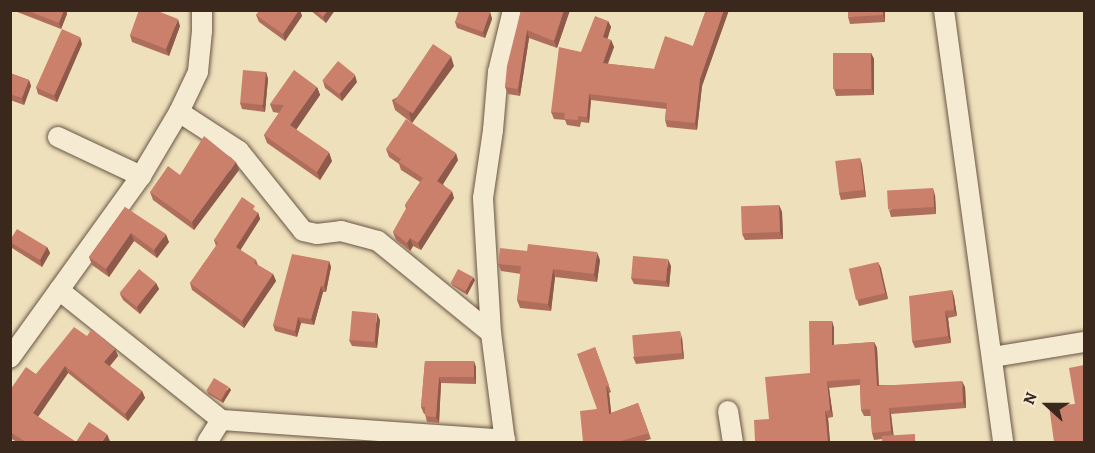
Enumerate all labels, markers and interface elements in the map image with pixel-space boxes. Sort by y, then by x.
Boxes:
north arrow [1017,375,1077,435]
text: N [1018,389,1043,408]

